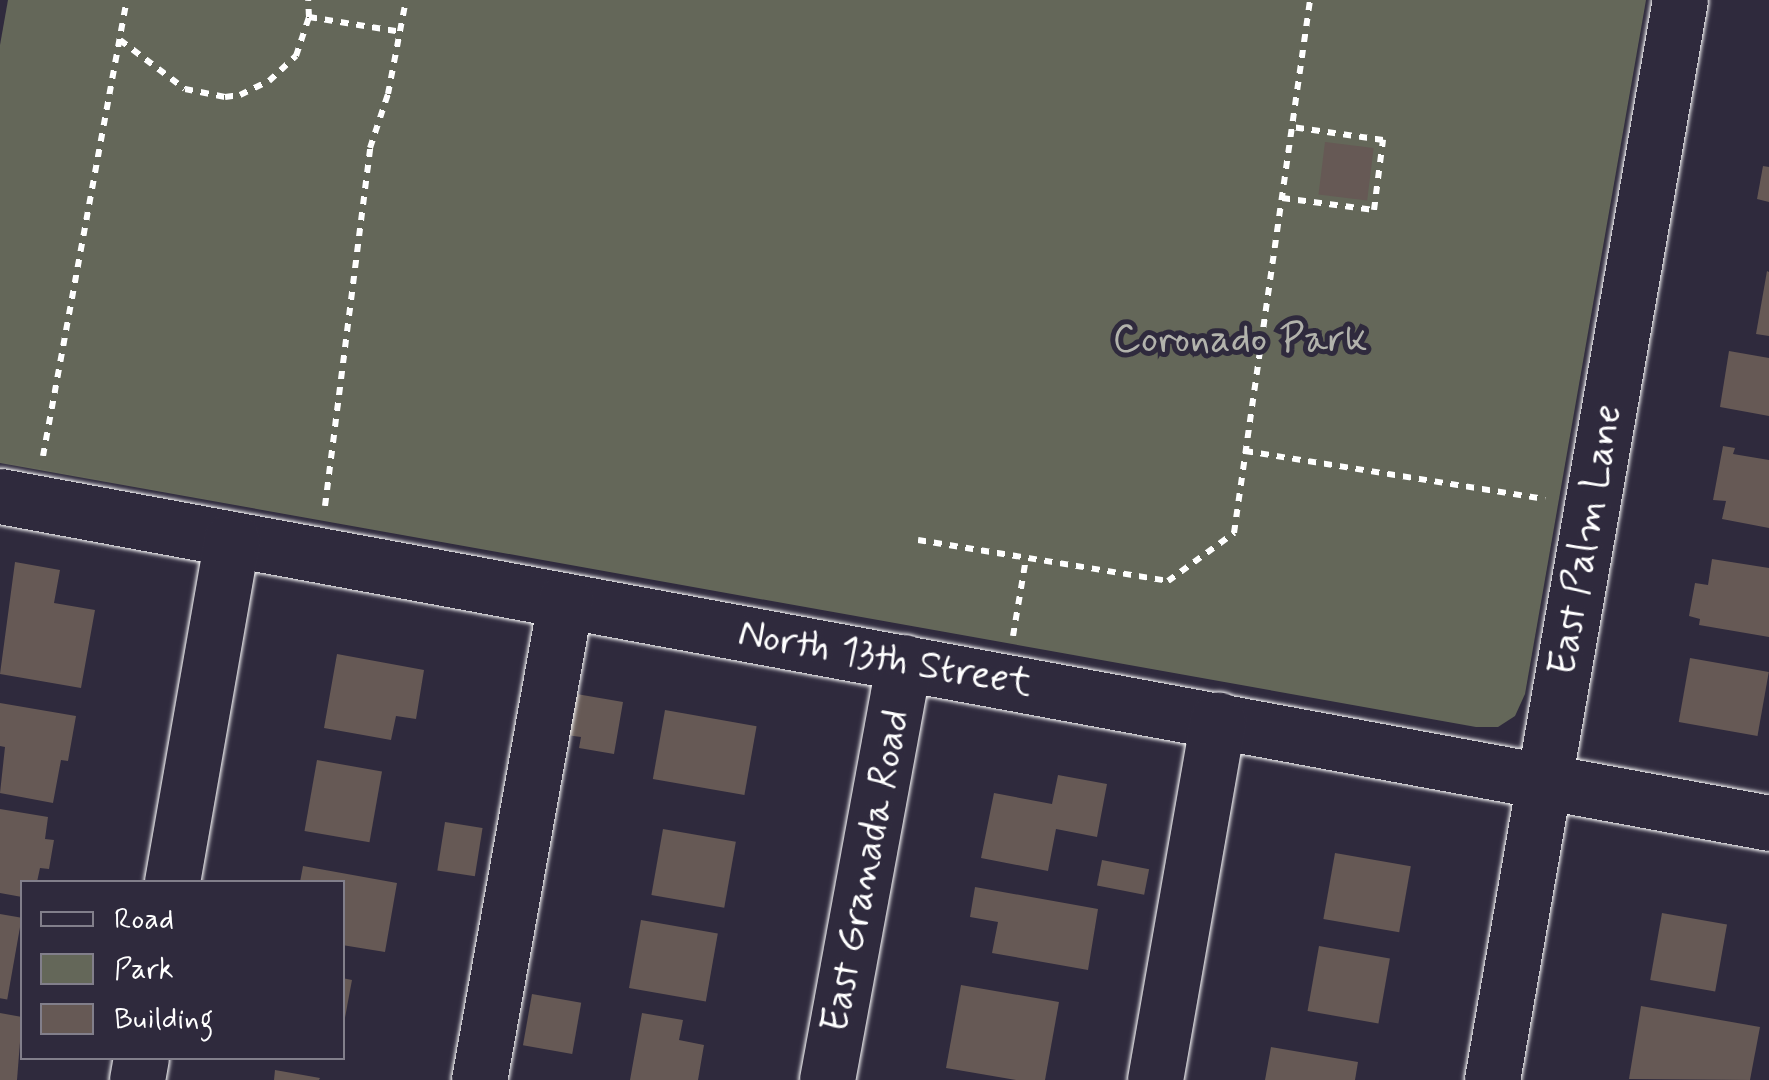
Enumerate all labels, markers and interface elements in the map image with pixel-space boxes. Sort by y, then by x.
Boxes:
park label: Coronado Park [1118,316,1362,364]
street label: East Palm Lane [1539,401,1633,679]
street label: North 13th Street [734,610,1036,708]
street label: East Granada Road [811,706,921,1036]
legend [20,880,345,1060]
text: Road [114,900,174,939]
text: Park [114,950,174,989]
text: Building [114,1000,213,1039]

